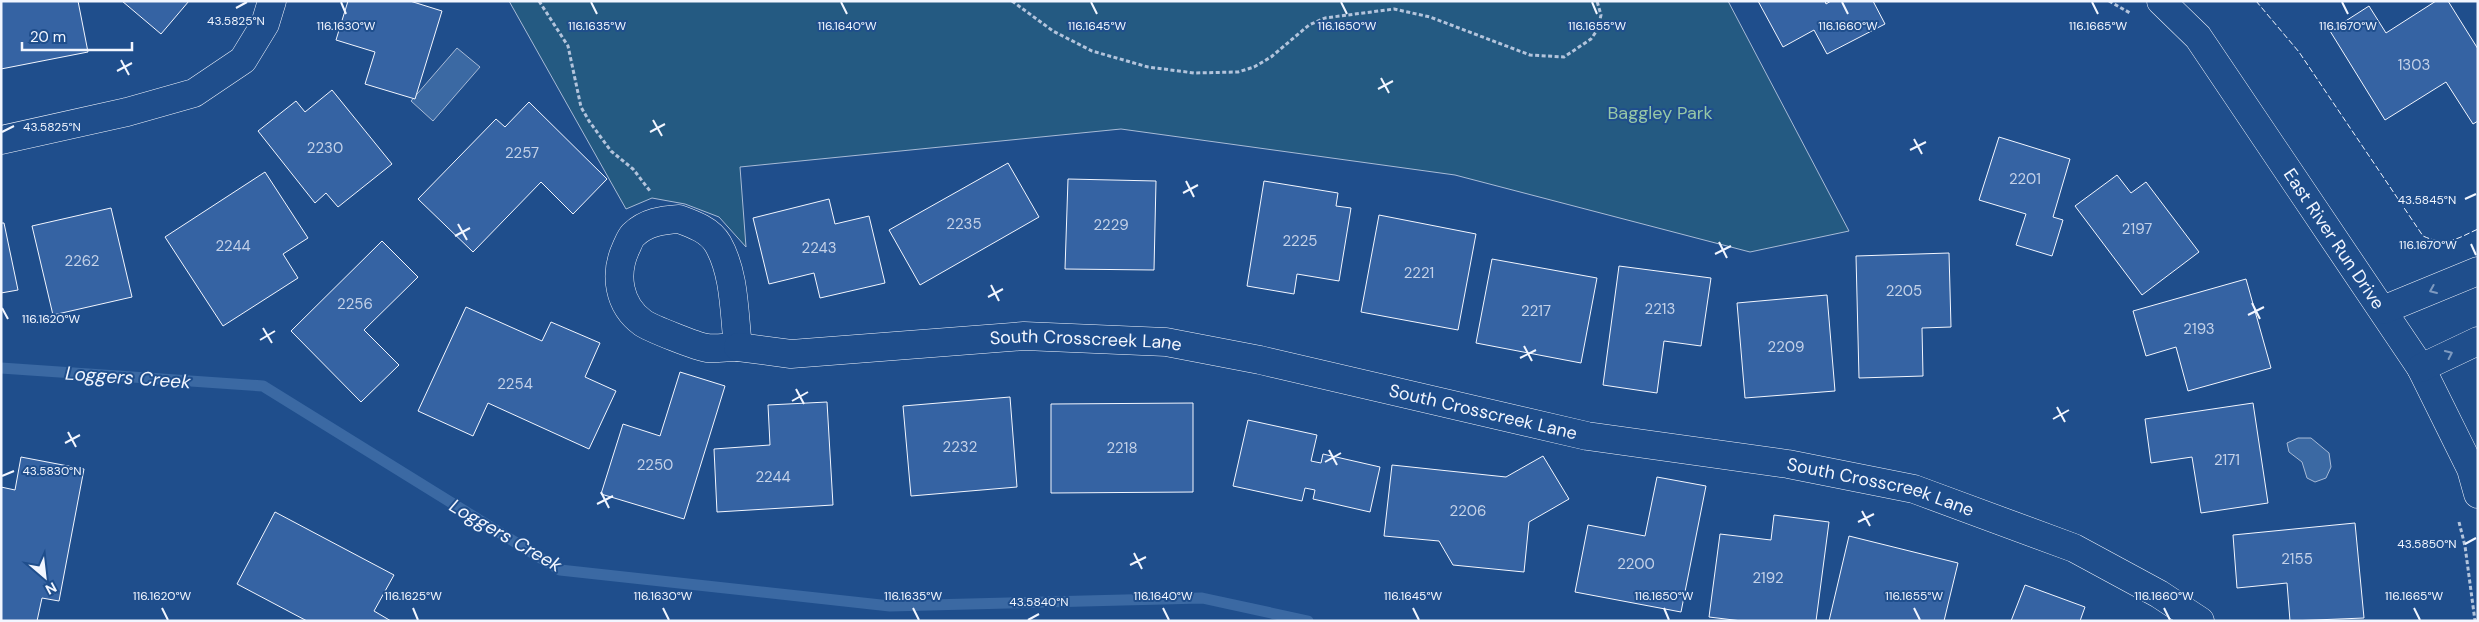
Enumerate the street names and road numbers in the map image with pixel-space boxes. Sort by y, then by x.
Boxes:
street label: East River Run Drive [2278,164,2390,314]
street label: South Crosscreek Lane [989,324,1184,357]
street label: South Crosscreek Lane [1387,378,1580,445]
street label: South Crosscreek Lane [1785,452,1977,522]

